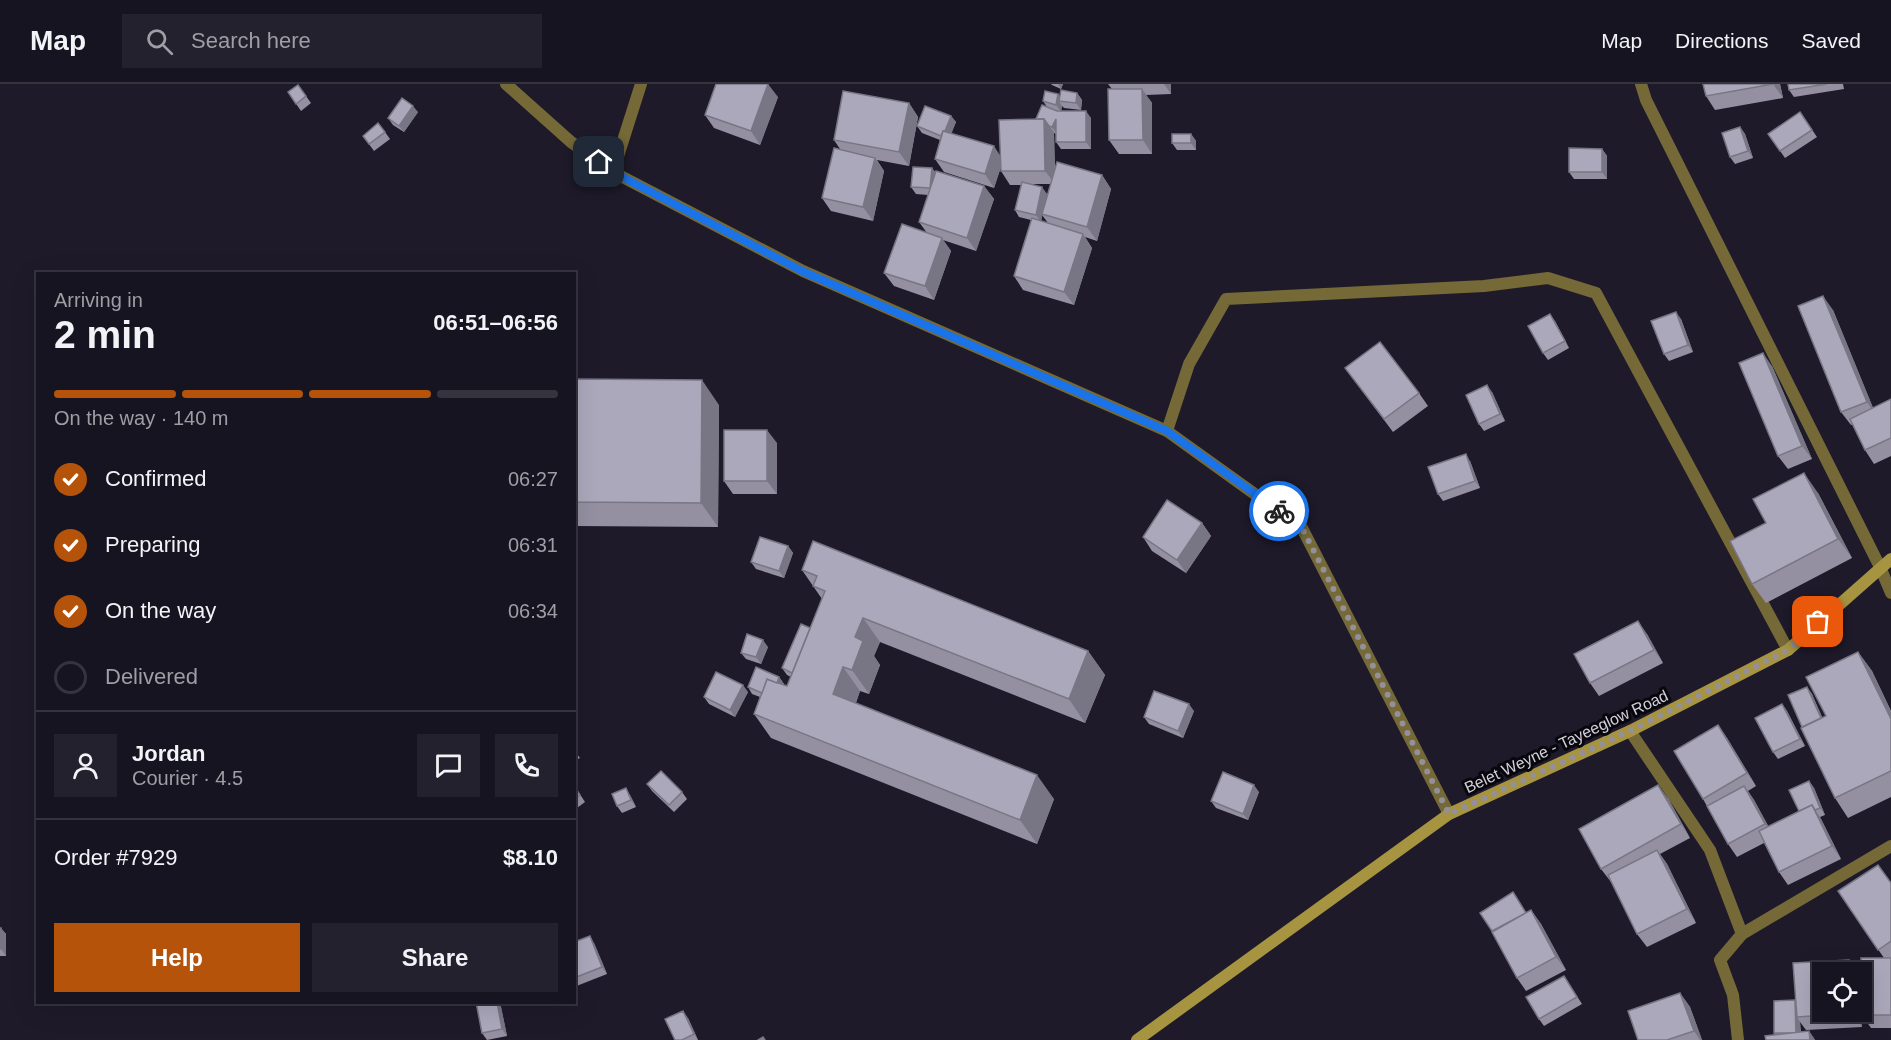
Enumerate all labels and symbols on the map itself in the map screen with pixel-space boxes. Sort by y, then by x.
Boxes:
pin [573,136,624,187]
courier [1249,481,1309,541]
pin [1792,596,1843,647]
street label: Belet Weyne - Tayeeglow Road [1462,687,1671,796]

